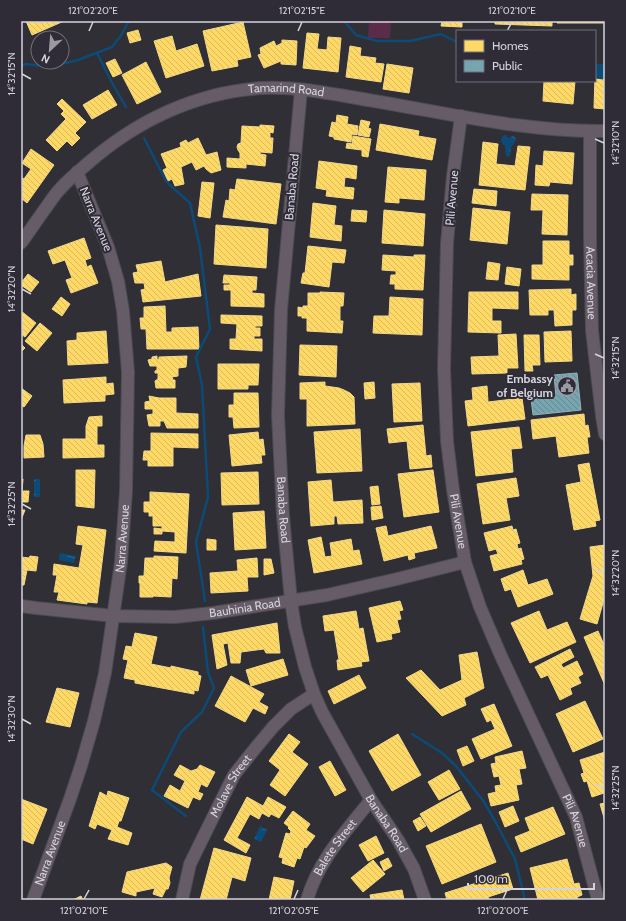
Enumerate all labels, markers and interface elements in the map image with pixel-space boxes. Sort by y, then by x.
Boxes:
text: 121°02'20"E [68,4,118,17]
text: 121°02'15"E [279,4,325,17]
text: 121°02'10"E [488,4,536,17]
north arrow [30,30,70,70]
legend [456,30,596,82]
text: Homes [492,38,529,53]
text: N [39,51,52,67]
text: 14°32'15"N [5,52,18,96]
text: Public [492,58,523,73]
street label: Tamarind Road [247,80,325,99]
text: 14°32'10"N [609,121,622,165]
street label: Banaba Road [281,153,302,221]
street label: Pili Avenue [442,170,461,226]
street label: Narra Avenue [77,184,116,253]
street label: Acacia Avenue [583,246,600,320]
text: 14°32'20"N [5,266,18,312]
text: 14°32'15"N [609,336,622,380]
place label: Embassy of Belgium [496,371,554,400]
public building icon: Embassy of Belgium [556,375,578,397]
street label: Banaba Road [274,476,294,544]
text: 14°32'25"N [5,481,18,527]
street label: Pili Avenue [447,493,471,550]
street label: Narra Avenue [112,504,132,574]
text: 14°32'20"N [609,550,622,596]
street label: Bauhinia Road [208,594,282,620]
text: 14°32'30"N [5,696,18,742]
street label: Molave Street [206,751,254,819]
text: 14°32'25"N [609,765,622,811]
street label: Banaba Road [362,792,411,855]
street label: Pili Avenue [559,792,592,849]
street label: Balete Street [310,816,359,878]
street label: Narra Avenue [31,818,68,887]
scale bar [468,865,594,891]
text: 100 m [474,871,508,886]
text: 121°02'10"E [60,904,108,917]
text: 121°02'05"E [269,904,319,917]
text: 121°02'00"E [477,904,529,917]

